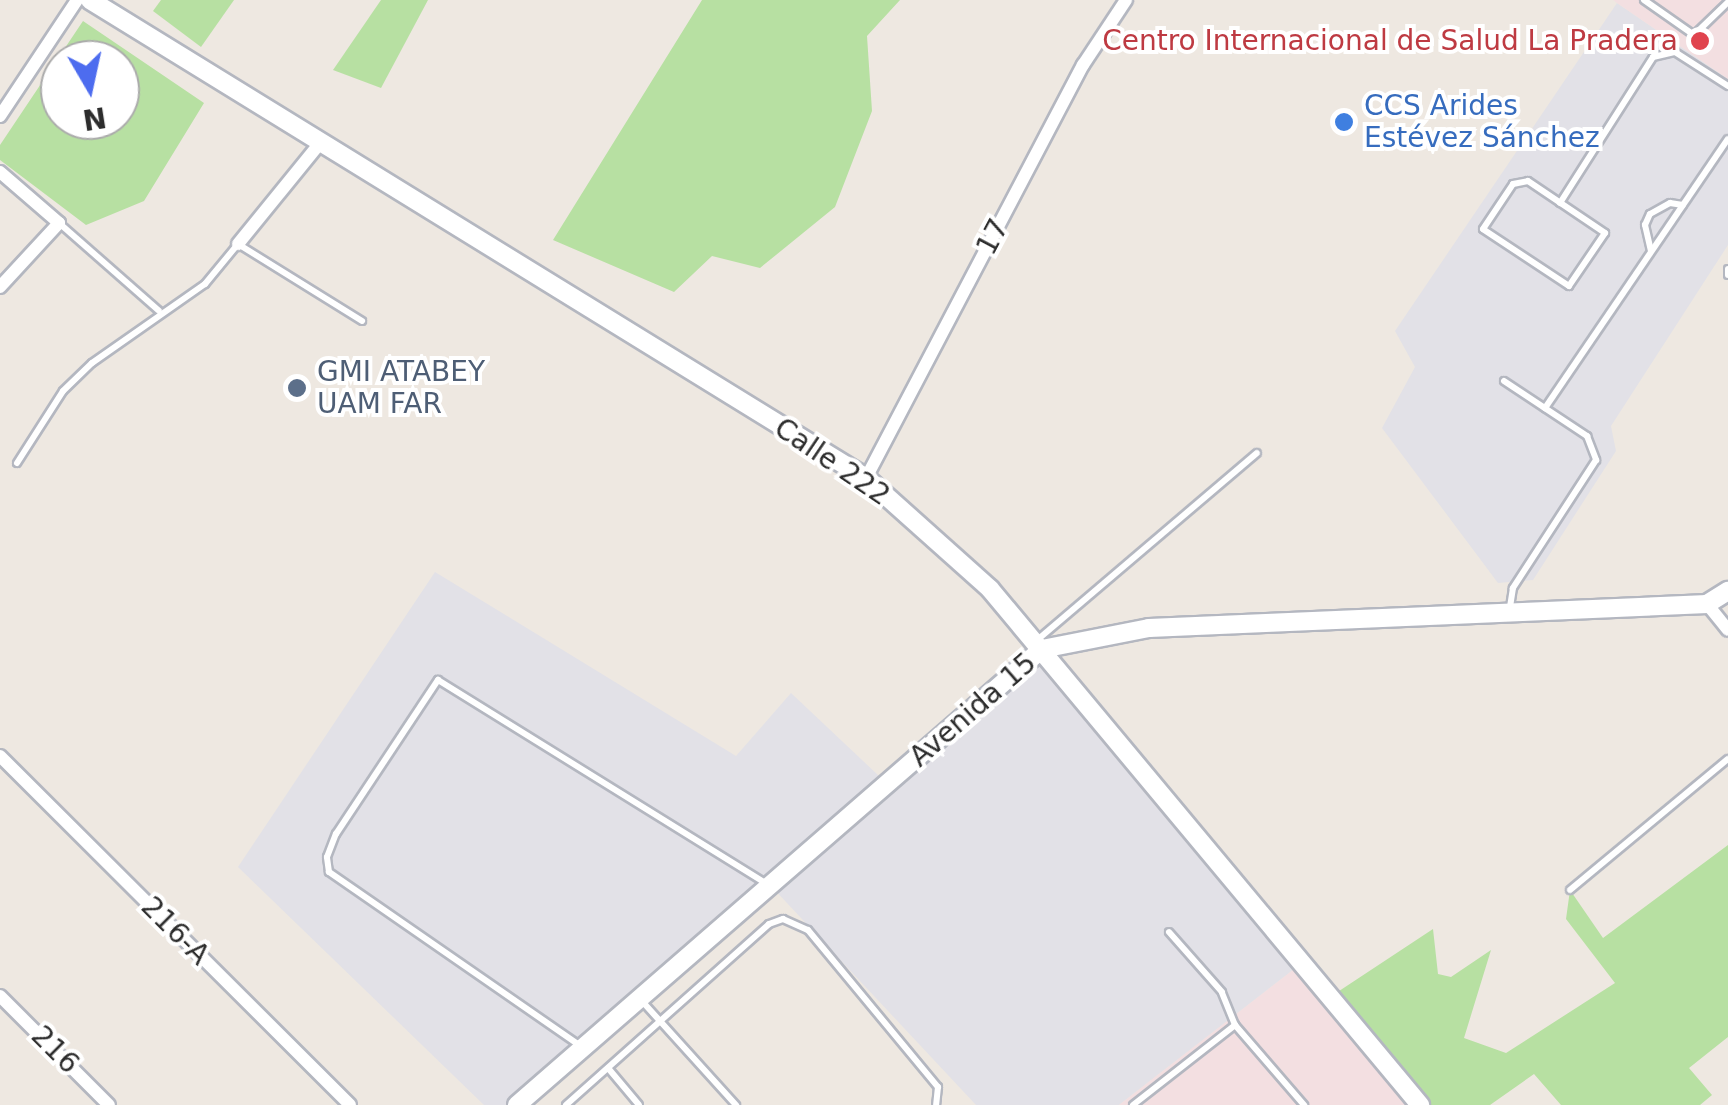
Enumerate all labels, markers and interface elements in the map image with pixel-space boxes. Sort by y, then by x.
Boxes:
place label: Centro Internacional de Salud La Pradera [1102,24,1678,58]
marker: Centro Internacional de Salud La Pradera [1687,28,1713,54]
north arrow [40,40,140,140]
place label: CCS Arides Estévez Sánchez [1364,89,1600,155]
text: N [80,100,109,136]
marker: CCS Arides Estévez Sánchez [1333,111,1355,133]
street label: 17 [970,213,1016,261]
place label: GMI ATABEY UAM FAR [317,355,485,421]
marker: GMI ATABEY UAM FAR [286,377,308,399]
street label: Calle 222 [768,411,896,513]
street label: Avenida 15 [903,646,1043,774]
street label: 216-A [134,890,216,972]
street label: 216 [24,1019,86,1081]

